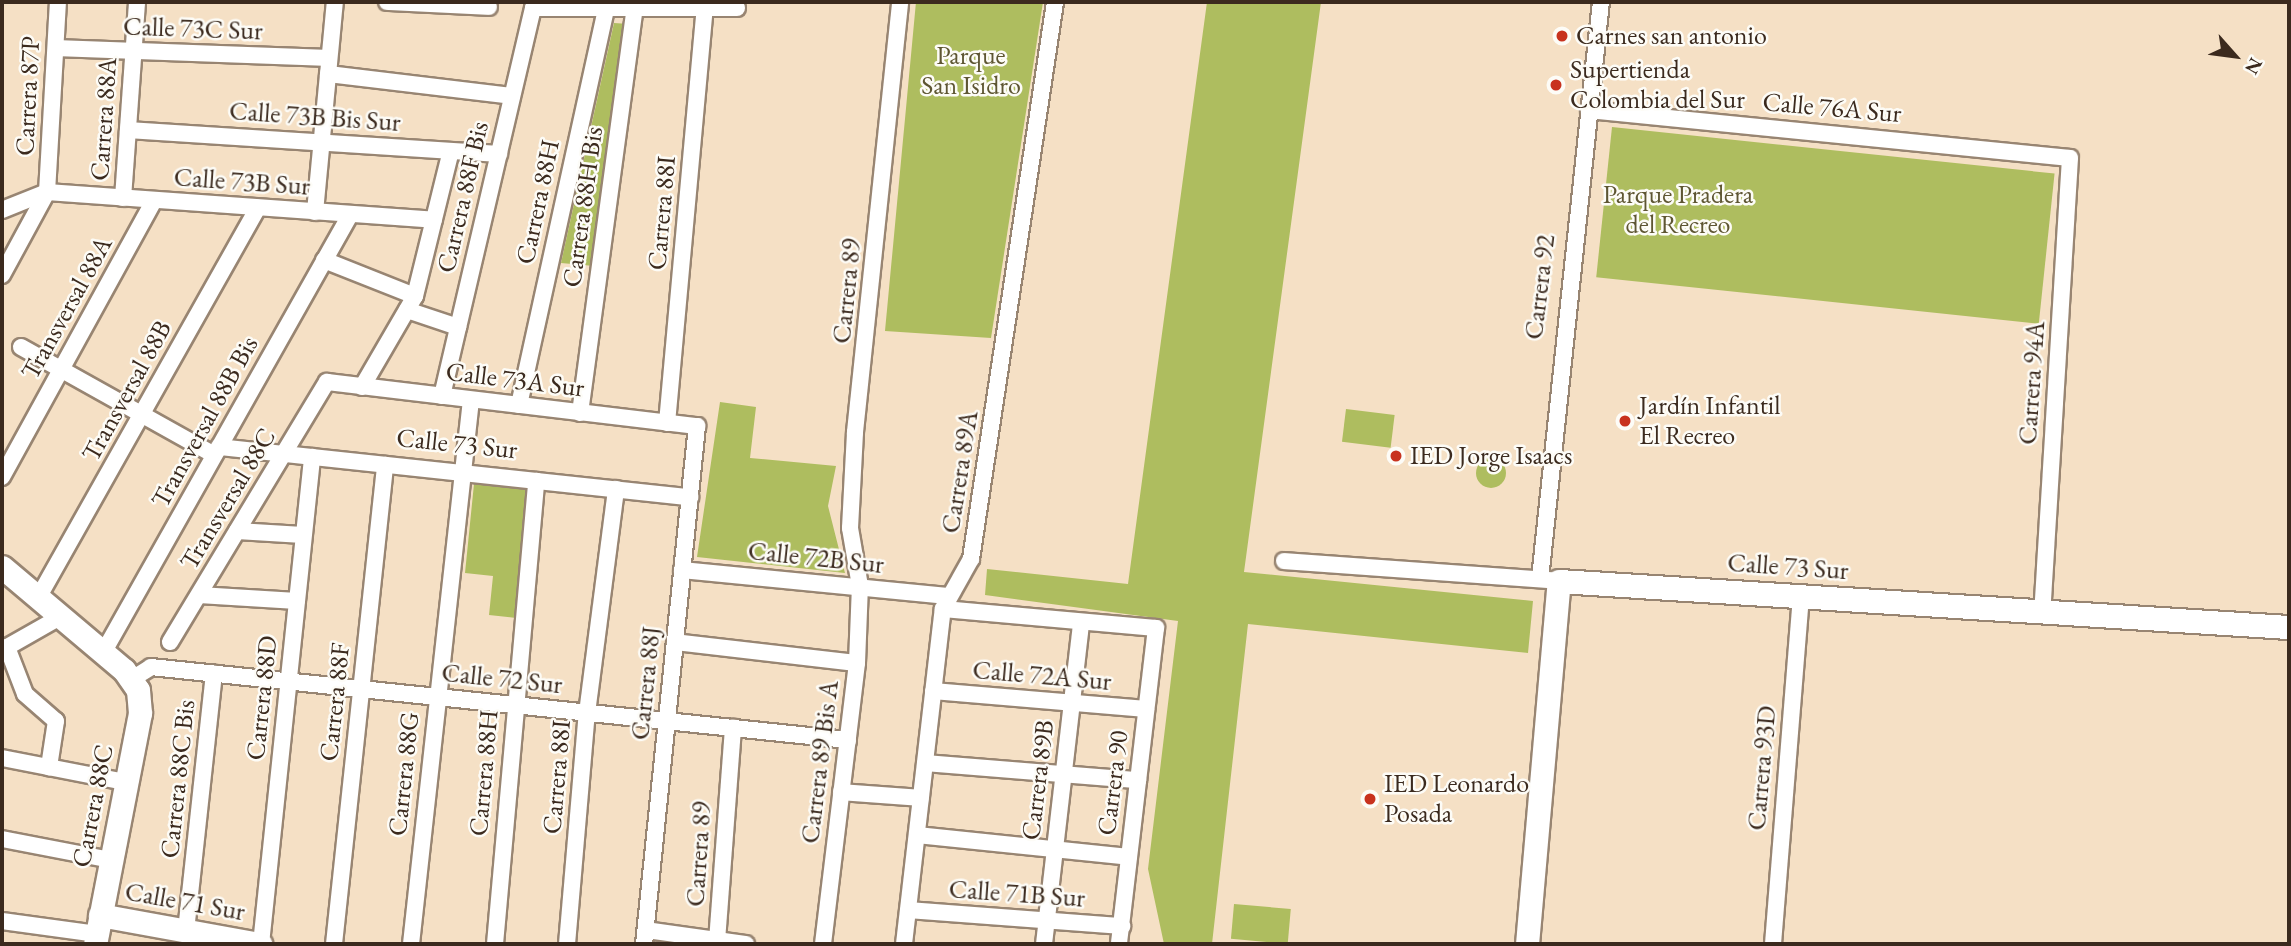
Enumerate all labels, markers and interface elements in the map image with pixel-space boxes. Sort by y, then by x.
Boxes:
street label: Calle 73C Sur [123,11,263,47]
place label: Carnes san antonio [1576,20,1767,52]
north arrow [2200,21,2270,91]
marker: Carnes san antonio [1554,28,1570,44]
street label: Carrera 87P [9,35,47,157]
park label: Parque San Isidro [921,40,1021,102]
text: N [2239,53,2269,79]
place label: Supertienda Colombia del Sur [1570,54,1745,116]
street label: Carrera 88A [84,56,124,182]
marker: Supertienda Colombia del Sur [1548,77,1564,93]
street label: Calle 76A Sur [1761,86,1903,130]
street label: Calle 73B Bis Sur [228,95,402,139]
street label: Carrera 88F Bis [430,118,496,276]
street label: Carrera 88H Bis [556,125,610,289]
street label: Carrera 88H [510,137,566,267]
street label: Carrera 88I [641,155,683,271]
street label: Calle 73B Sur [173,162,311,202]
park label: Parque Pradera del Recreo [1603,179,1753,241]
street label: Transversal 88A [15,231,119,385]
street label: Carrera 92 [1518,233,1562,341]
street label: Carrera 89 [826,237,868,345]
street label: Transversal 88B [76,315,178,467]
street label: Carrera 94A [2012,320,2052,446]
street label: Transversal 88B Bis [145,331,265,513]
street label: Calle 73A Sur [444,356,586,404]
place label: Jardín Infantil El Recreo [1639,390,1780,452]
street label: Carrera 89A [935,409,985,535]
marker: Jardín Infantil El Recreo [1617,413,1633,429]
street label: Calle 73 Sur [395,422,519,466]
street label: Transversal 88C [174,423,282,575]
place label: IED Jorge Isaacs [1410,440,1572,472]
marker: IED Jorge Isaacs [1388,448,1404,464]
street label: Calle 72B Sur [746,535,886,581]
street label: Calle 73 Sur [1726,547,1850,587]
street label: Carrera 88J [625,624,667,742]
street label: Carrera 88D [240,634,284,762]
street label: Carrera 88F [313,641,357,763]
street label: Calle 72A Sur [971,654,1113,698]
street label: Calle 72 Sur [440,657,564,701]
street label: Carrera 89 Bis A [795,679,845,845]
street label: Carrera 88C Bis [154,698,202,860]
street label: Carrera 93D [1741,704,1783,832]
street label: Carrera 88H [463,709,505,837]
street label: Carrera 88G [382,710,426,838]
street label: Carrera 89B [1015,718,1061,842]
street label: Carrera 88I [536,719,578,835]
street label: Carrera 90 [1091,729,1135,837]
street label: Carrera 88C [66,742,120,870]
place label: IED Leonardo Posada [1384,768,1529,830]
marker: IED Leonardo Posada [1362,791,1378,807]
street label: Carrera 89 [680,800,718,908]
street label: Calle 71B Sur [948,874,1086,914]
street label: Calle 71 Sur [123,876,247,928]

